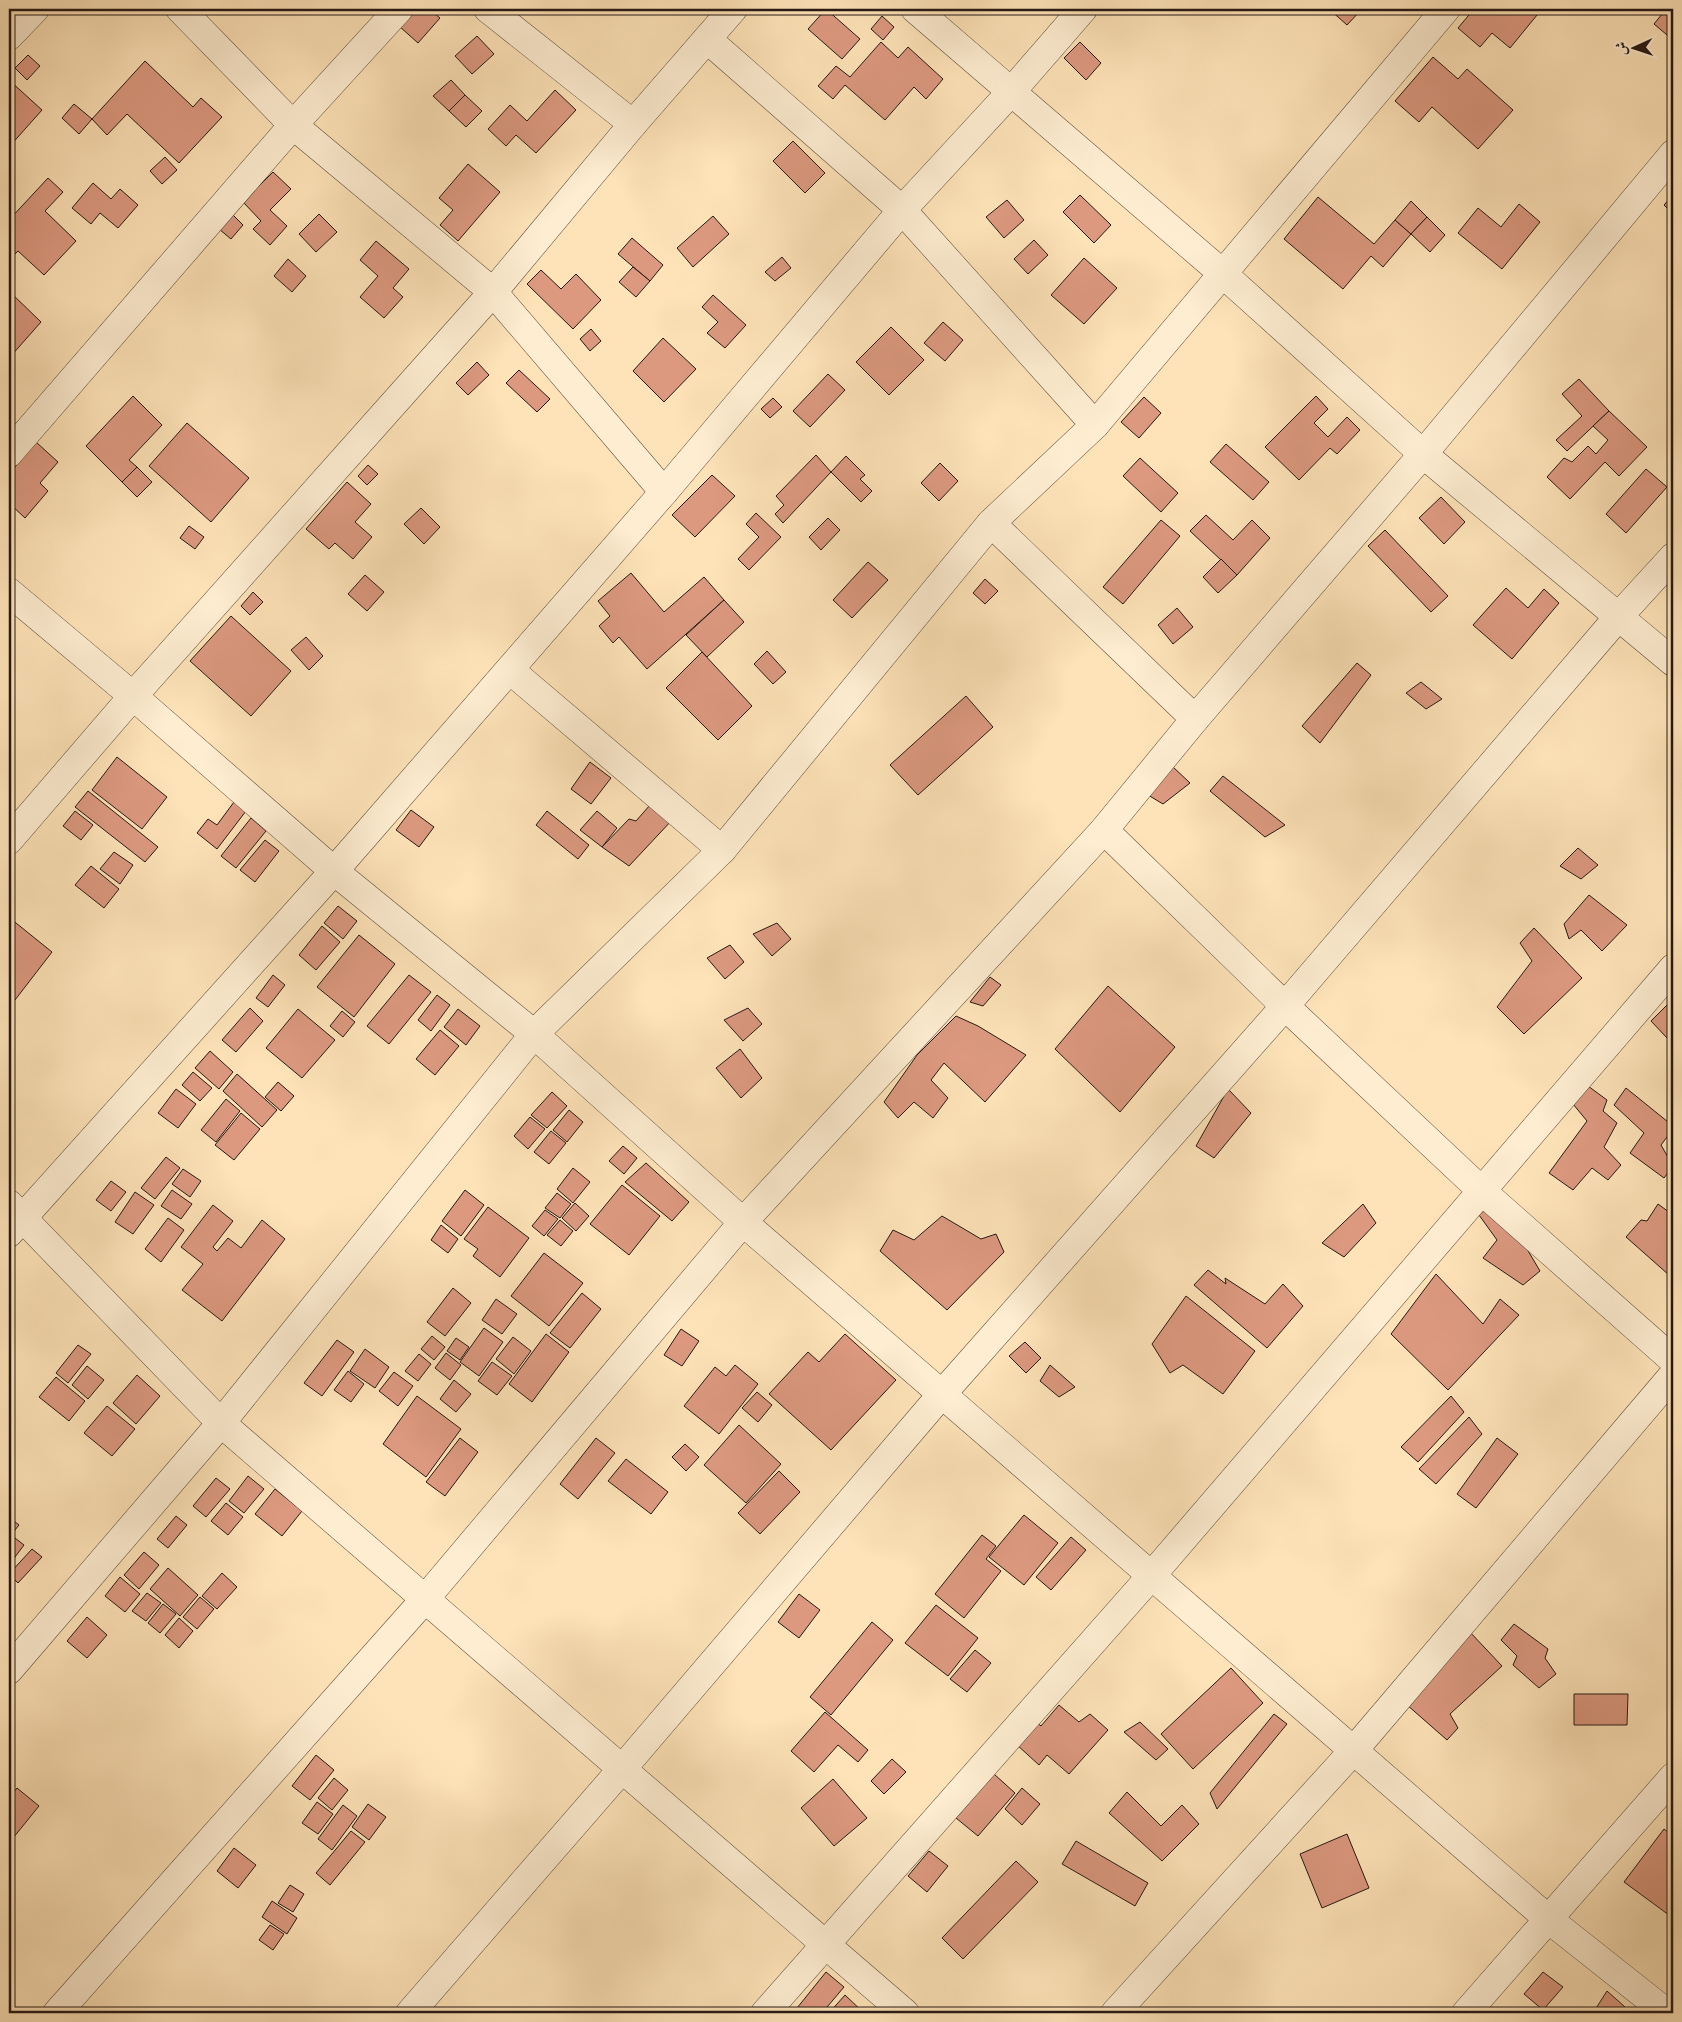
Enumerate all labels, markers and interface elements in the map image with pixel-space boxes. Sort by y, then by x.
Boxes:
north arrow [1610,22,1660,72]
text: ش [1612,41,1631,56]

